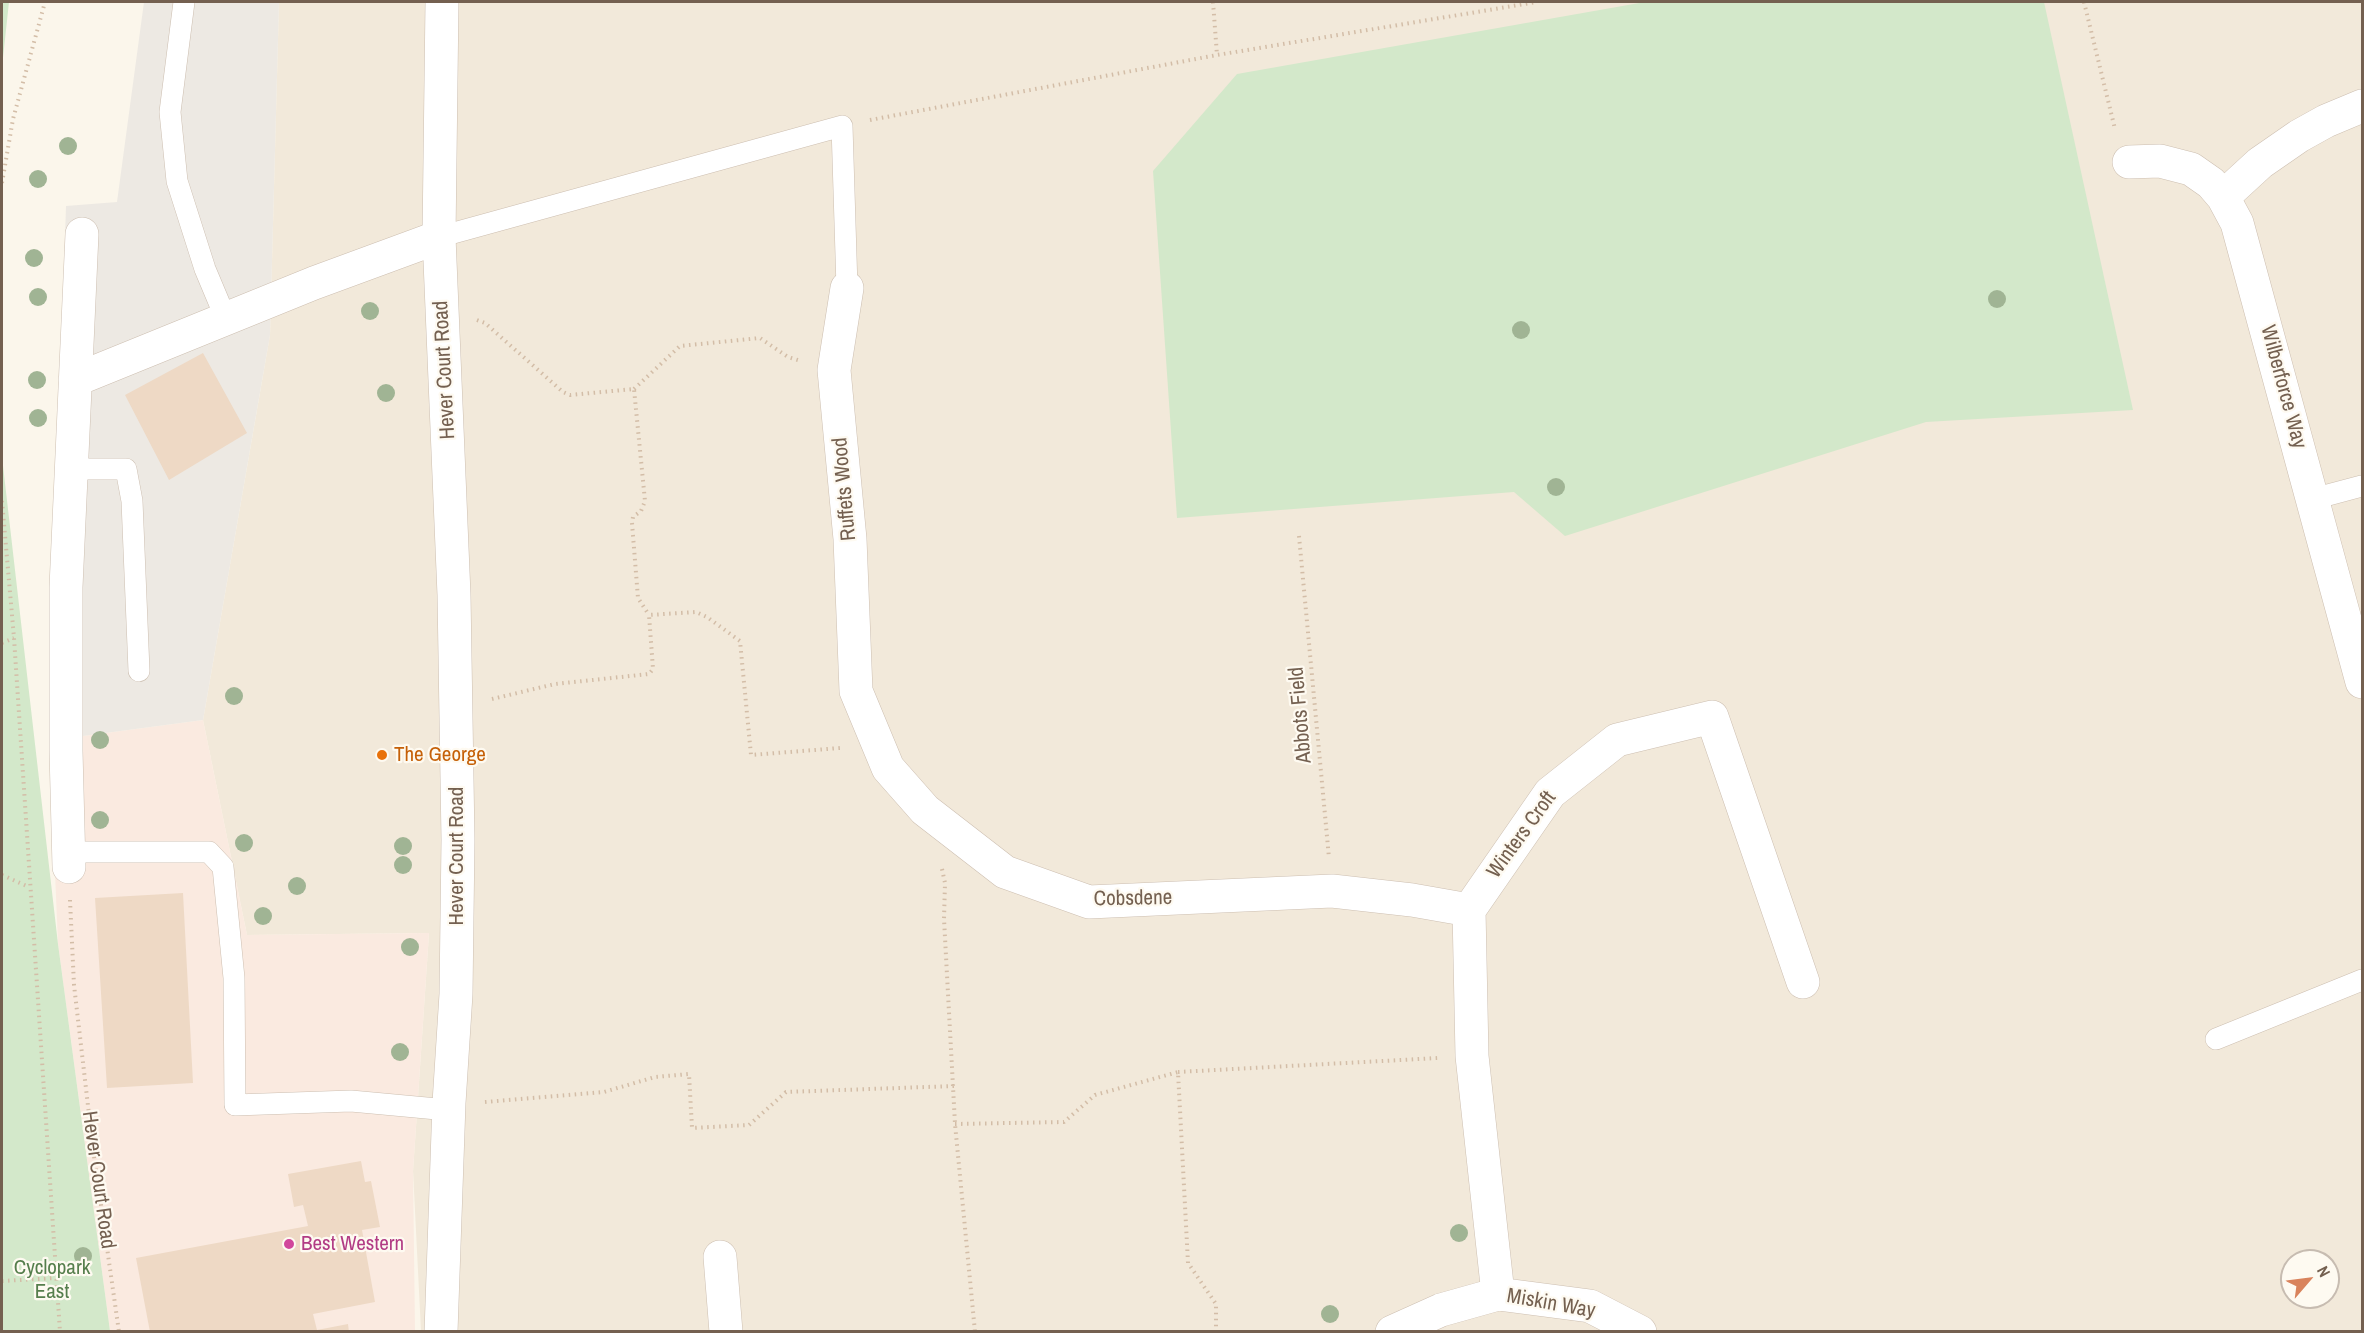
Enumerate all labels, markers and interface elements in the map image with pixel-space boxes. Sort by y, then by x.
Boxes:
street label: Hever Court Road [429,300,461,440]
street label: Wilberforce Way [2254,323,2312,451]
street label: Ruffets Wood [828,436,862,542]
street label: Abbots Field [1284,666,1318,764]
place label: The George [394,742,486,768]
marker: The George [375,748,389,762]
street label: Hever Court Road [444,787,470,925]
street label: Winters Croft [1482,787,1562,883]
street label: Cobsdene [1094,886,1172,912]
street label: Hever Court Road [76,1110,120,1250]
place label: Best Western [301,1231,404,1257]
marker: Best Western [282,1237,296,1251]
north arrow [2280,1249,2340,1309]
park label: Cyclopark East [14,1255,90,1305]
text: N [2312,1262,2336,1281]
street label: Miskin Way [1505,1284,1597,1324]

